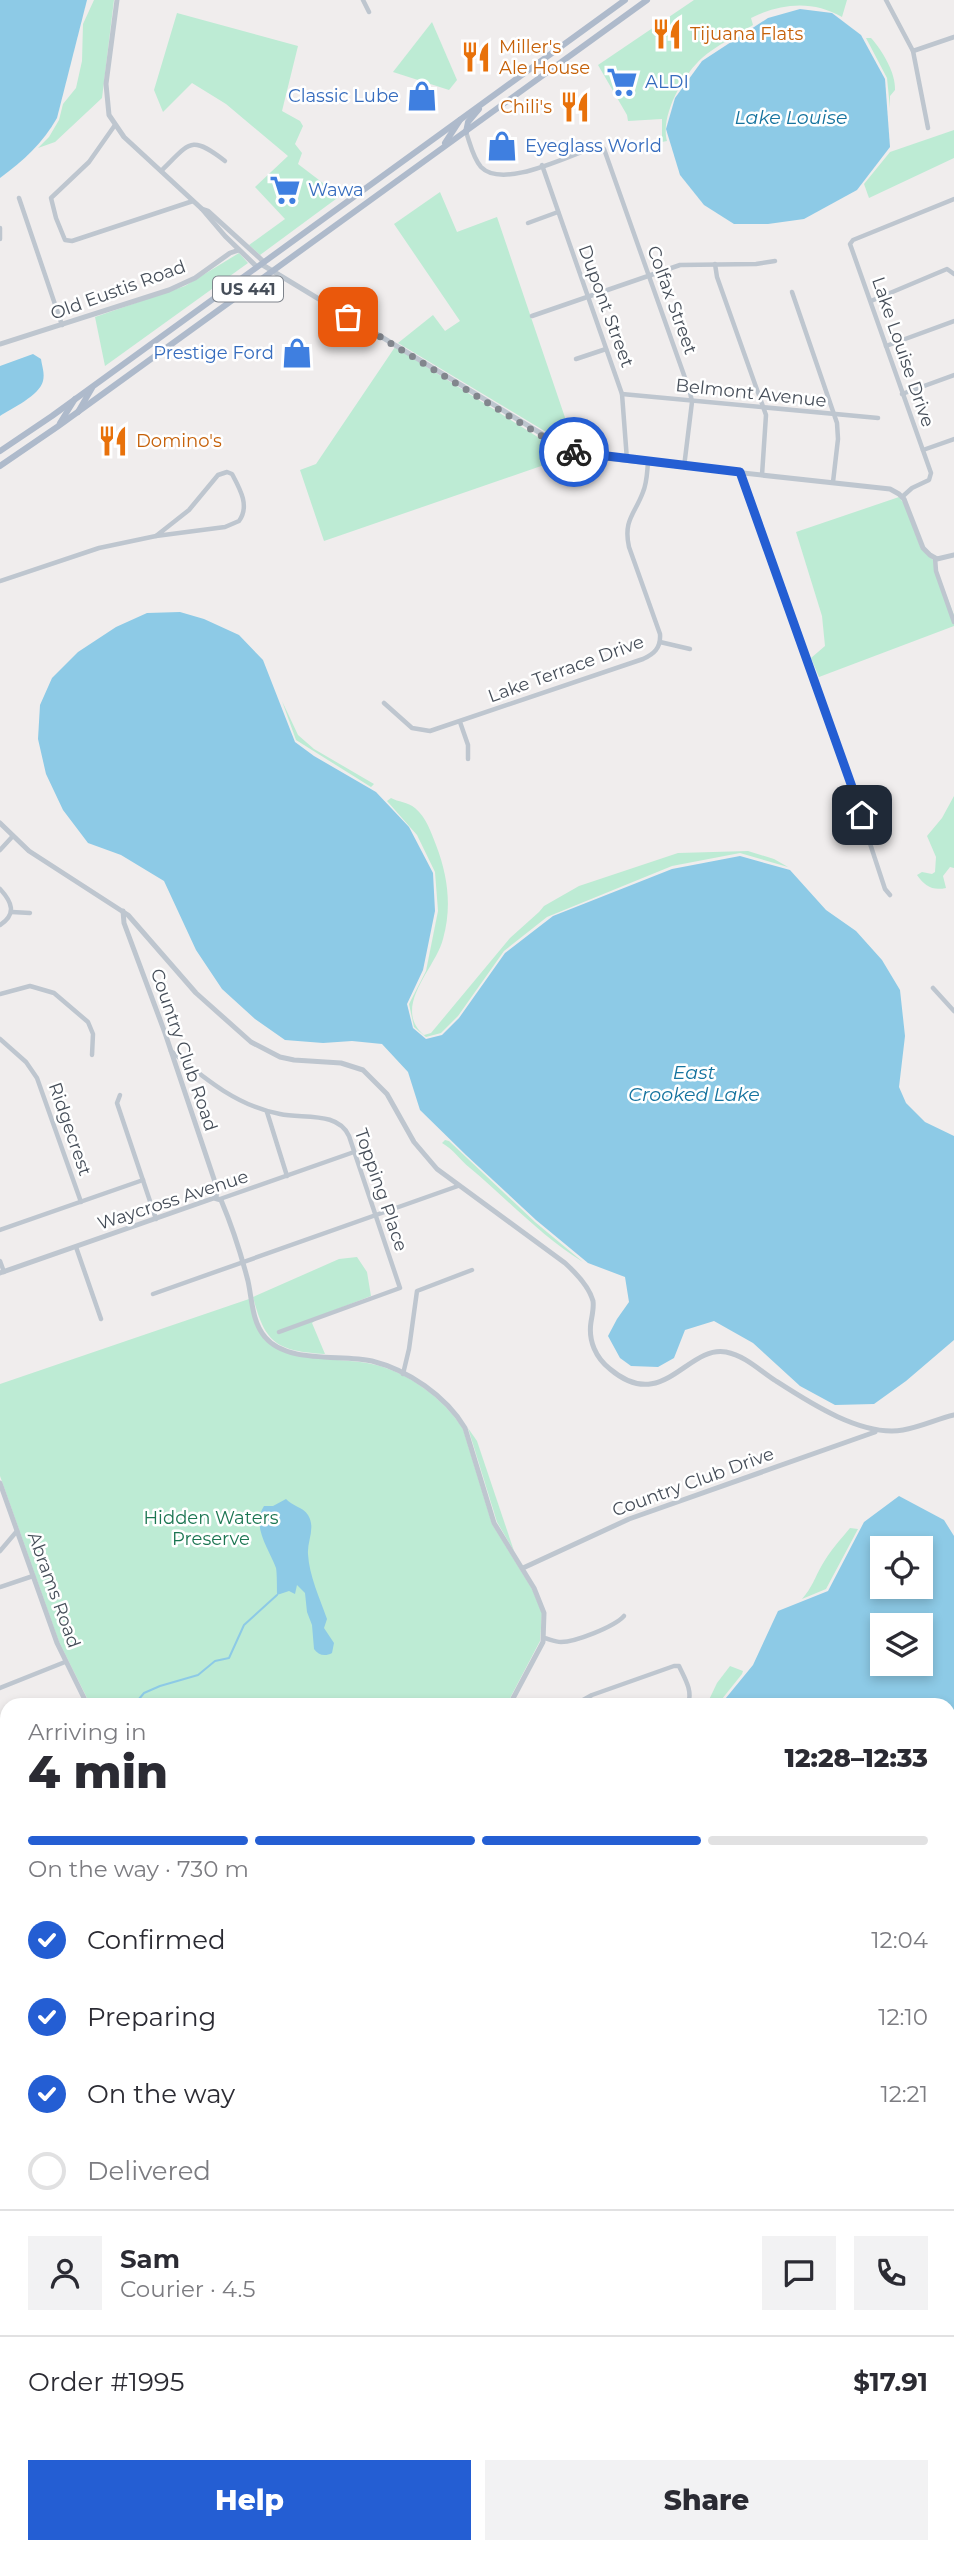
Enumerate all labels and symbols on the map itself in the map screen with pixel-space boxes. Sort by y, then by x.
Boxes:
restaurant icon: Tijuana Flats [650,17,684,51]
place label: Tijuana Flats [690,23,803,45]
place label: Miller's Ale House [499,36,590,79]
restaurant icon: Miller's Ale House [459,40,493,74]
supermarket icon: ALDI [605,65,639,99]
place label: ALDI [645,71,689,93]
shop icon: Classic Lube [405,79,439,113]
place label: Classic Lube [288,85,399,107]
restaurant icon: Chili's [558,90,592,124]
place label: Chili's [500,96,552,118]
water label: Lake Louise [735,106,847,129]
shop icon: Eyeglass World [485,129,519,163]
place label: Eyeglass World [525,135,662,157]
supermarket icon: Wawa [268,173,302,207]
place label: Wawa [308,179,364,201]
street label: Dupont Street [574,242,638,370]
street label: Colfax Street [642,243,702,357]
street label: Old Eustis Road [47,255,189,325]
street label: Lake Louise Drive [867,274,939,430]
road number: US 441 [213,276,283,302]
pin [318,287,378,347]
shop icon: Prestige Ford [280,336,314,370]
place label: Prestige Ford [153,342,274,364]
street label: Belmont Avenue [674,374,828,412]
courier [539,417,609,487]
restaurant icon: Domino's [96,424,130,458]
place label: Domino's [136,430,222,452]
street label: Lake Terrace Drive [485,631,647,707]
pin [832,785,892,845]
street label: Country Club Road [146,966,222,1134]
water label: East Crooked Lake [628,1061,760,1106]
street label: Ridgecrest [44,1079,96,1179]
street label: Topping Place [350,1126,412,1254]
street label: Waycross Avenue [95,1165,251,1235]
street label: Country Club Drive [609,1442,777,1522]
park label: Hidden Waters Preserve [143,1507,279,1550]
street label: Abrams Road [23,1529,85,1651]

